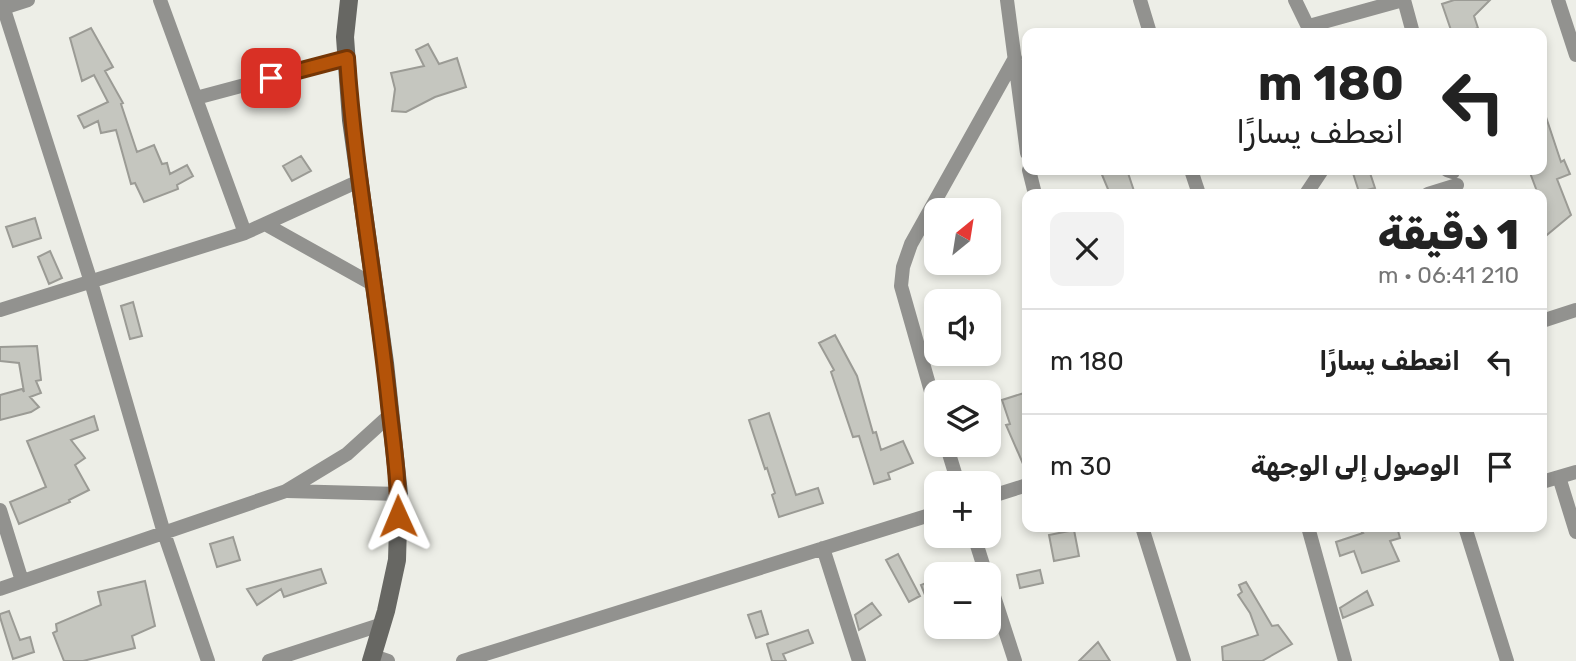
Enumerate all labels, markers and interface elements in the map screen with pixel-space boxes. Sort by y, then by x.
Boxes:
pin [241,48,301,108]
text: 180 m [1258,54,1404,112]
icon: left [1428,56,1519,147]
icon: arrive [252,59,290,97]
text: انعطف يسارًا [1236,113,1404,151]
north arrow [924,198,1001,275]
map controls [924,198,1001,639]
text: 1 دقيقة [1378,210,1519,260]
button: close [1050,212,1124,286]
text: 210 m · 06:41 [1378,261,1519,289]
button: sound [924,289,1001,366]
icon: left [1481,343,1519,381]
text: 180 m [1050,346,1124,377]
text: انعطف يسارًا [1319,346,1460,377]
button: layers [924,380,1001,457]
icon: arrive [1481,448,1519,486]
text: 30 m [1050,451,1112,482]
text: الوصول إلى الوجهة [1251,451,1460,482]
button: + [924,471,1001,548]
position arrow [361,479,435,553]
button: − [924,562,1001,639]

